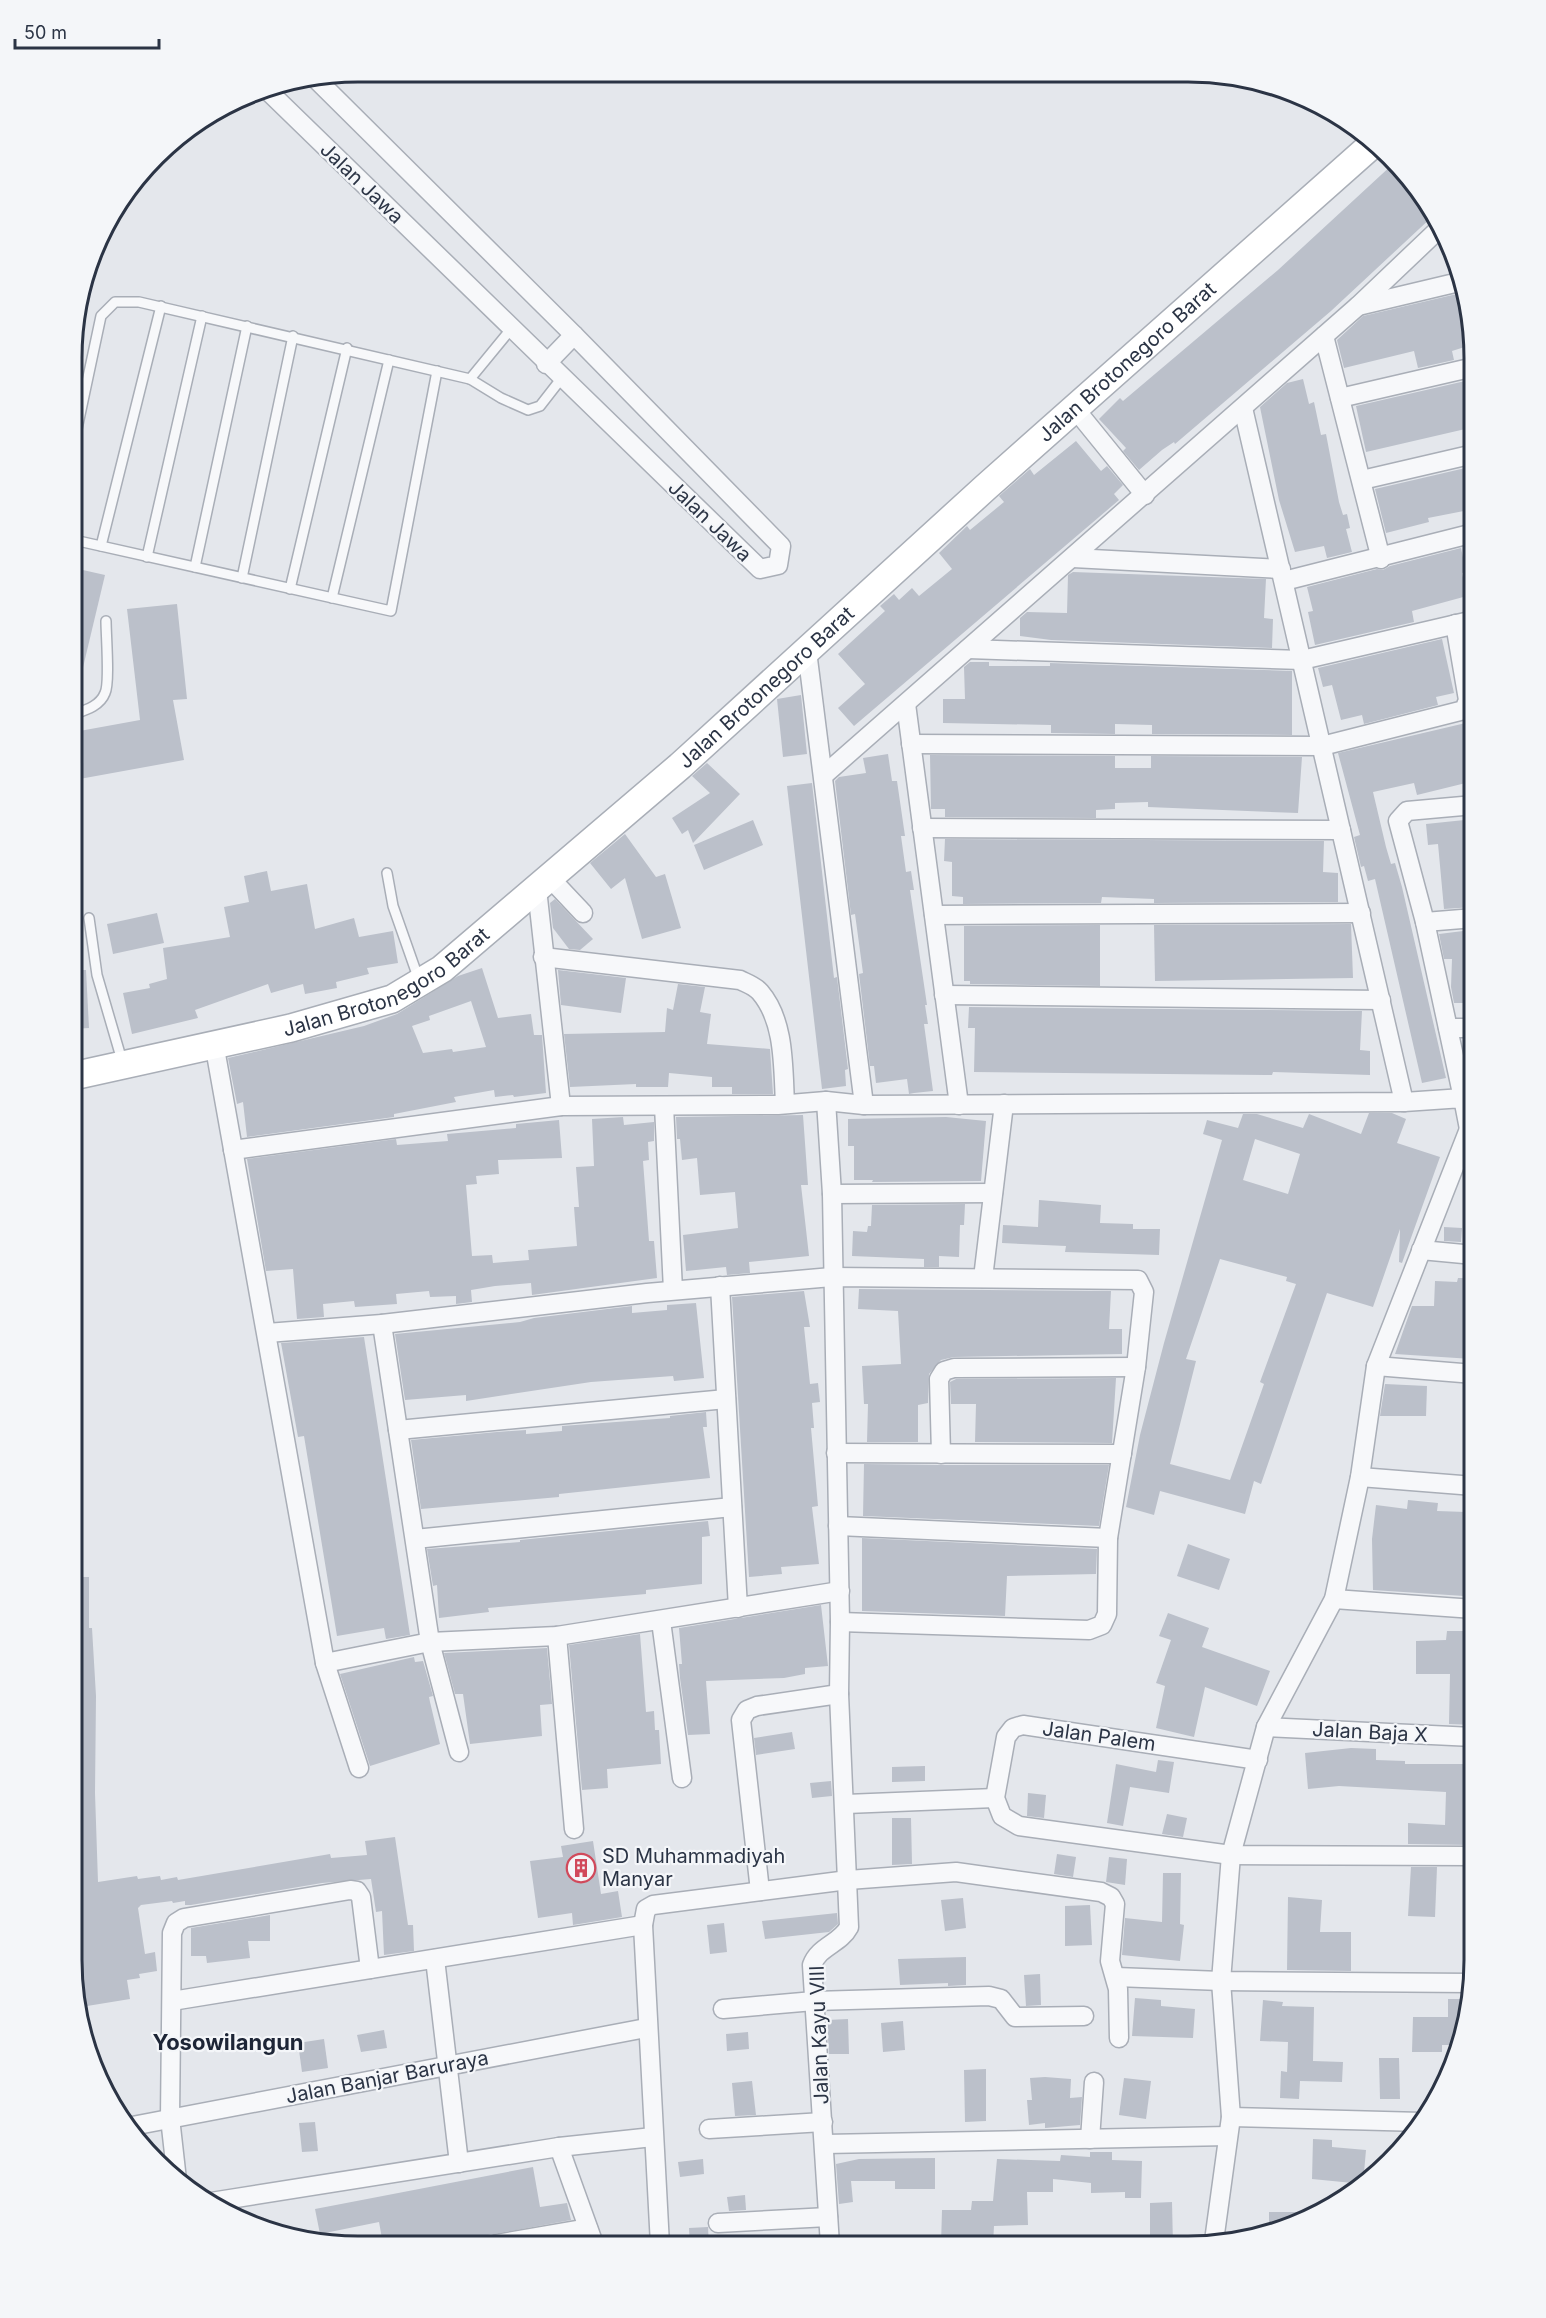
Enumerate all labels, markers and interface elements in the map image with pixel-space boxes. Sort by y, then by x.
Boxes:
scale bar [15,12,159,50]
text: 50 m [24,22,67,43]
street label: Jalan Jawa [315,137,409,229]
street label: Jalan Brotonegoro Barat [1033,277,1221,447]
street label: Jalan Jawa [663,475,757,567]
street label: Jalan Brotonegoro Barat [673,601,859,773]
street label: Jalan Brotonegoro Barat [281,922,494,1041]
street label: Jalan Palem [1041,1716,1157,1756]
street label: Jalan Baja X [1312,1717,1429,1747]
place label: SD Muhammadiyah Manyar [602,1844,785,1891]
building icon: SD Muhammadiyah Manyar [565,1852,597,1884]
street label: Jalan Kayu VIII [805,1965,833,2105]
district label: Yosowilangun [152,2029,304,2055]
street label: Jalan Banjar Baruraya [284,2046,490,2108]

